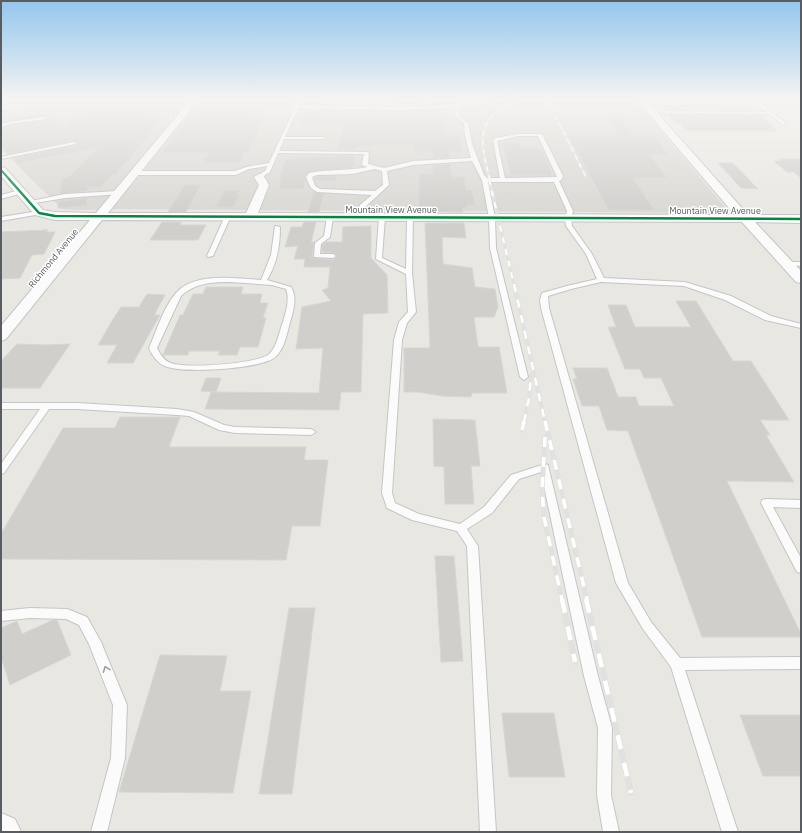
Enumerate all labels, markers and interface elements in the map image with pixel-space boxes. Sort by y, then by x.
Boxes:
street label: Mountain View Avenue [345,204,437,215]
street label: Mountain View Avenue [669,205,761,216]
street label: Richmond Avenue [26,226,80,290]
one-way arrow [102,666,110,673]

